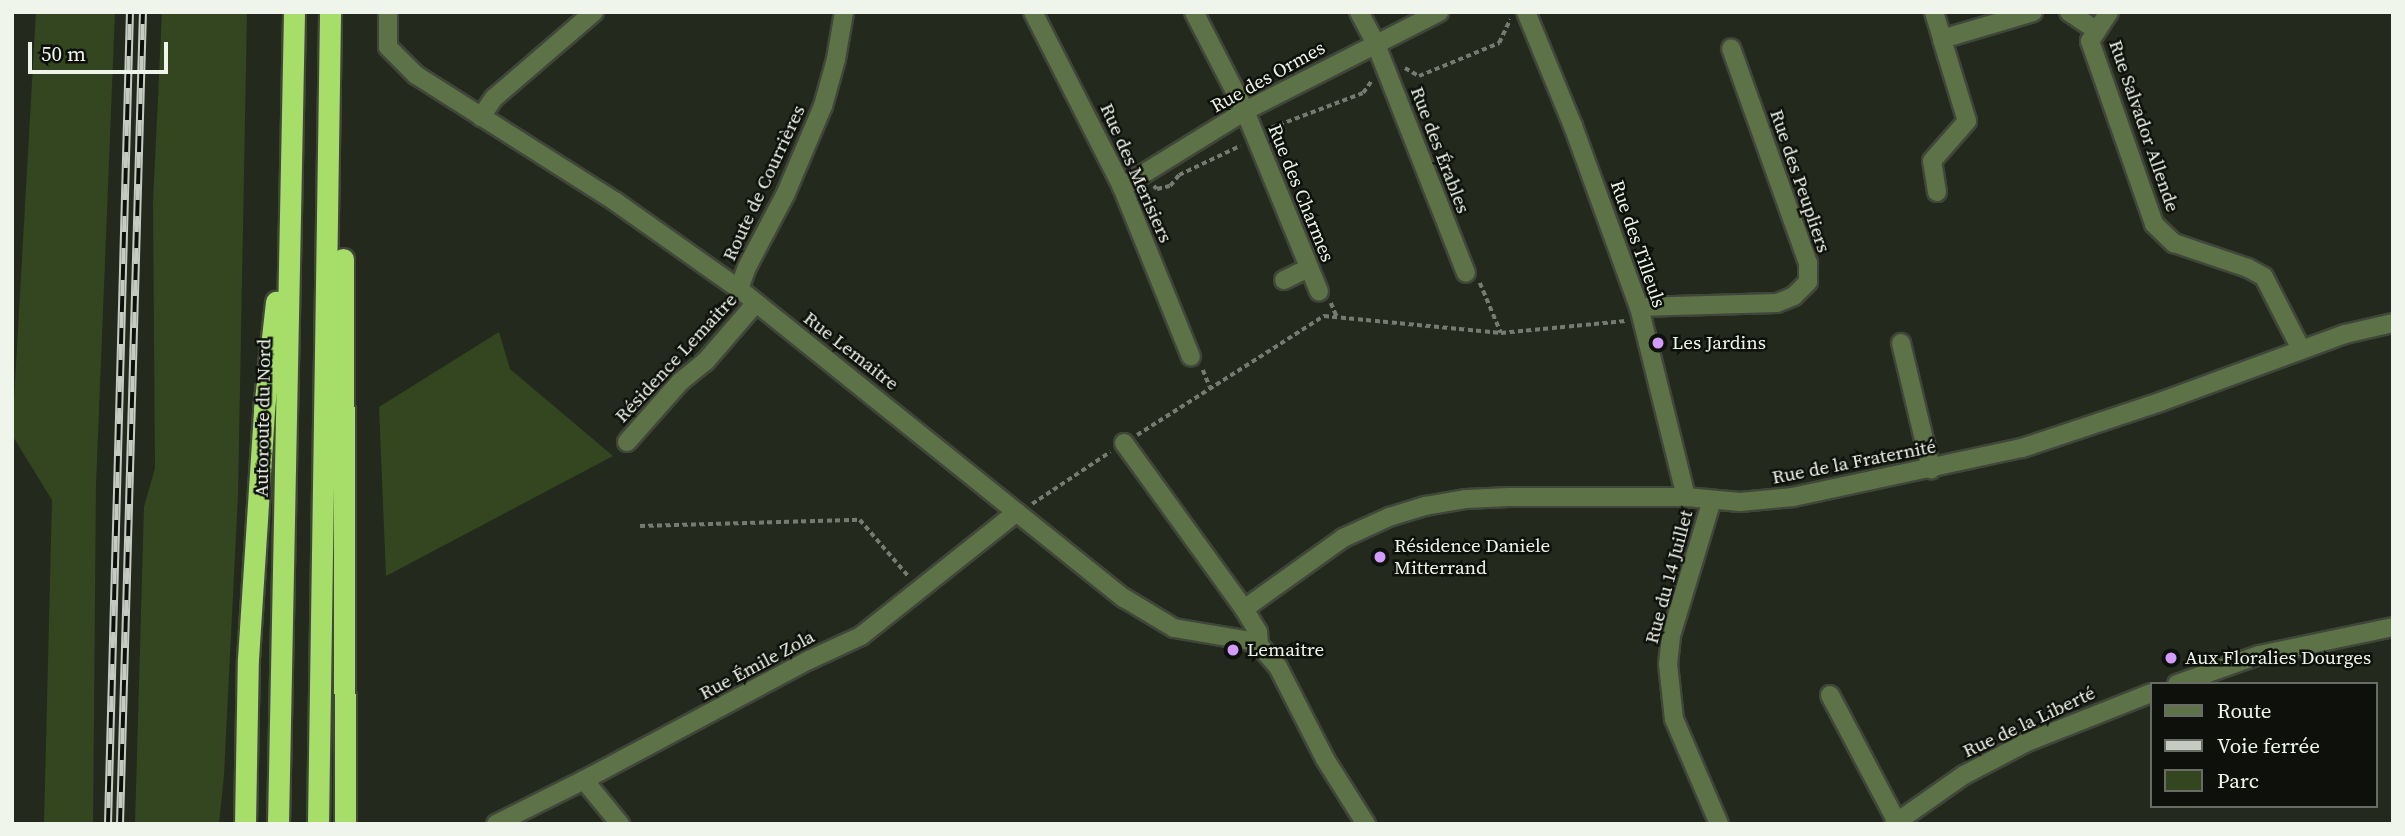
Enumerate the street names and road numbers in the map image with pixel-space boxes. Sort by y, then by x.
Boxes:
street label: Rue des Ormes [1207,36,1329,118]
street label: Rue Salvador Allende [2104,37,2184,215]
street label: Rue des Érables [1405,84,1475,216]
street label: Rue des Merisiers [1095,100,1177,246]
street label: Route de Courrières [718,102,810,264]
street label: Rue des Peupliers [1765,107,1835,255]
street label: Rue des Charmes [1263,121,1339,265]
street label: Rue des Tilleuls [1605,177,1671,311]
street label: Résidence Lemaitre [610,289,742,427]
street label: Rue Lemaitre [799,307,903,395]
street label: Autoroute du Nord [250,339,276,497]
street label: Rue de la Fraternité [1770,435,1938,489]
street label: Rue du 14 Juillet [1640,508,1698,646]
street label: Rue Émile Zola [696,625,818,705]
street label: Rue de la Liberté [1959,681,2099,763]

